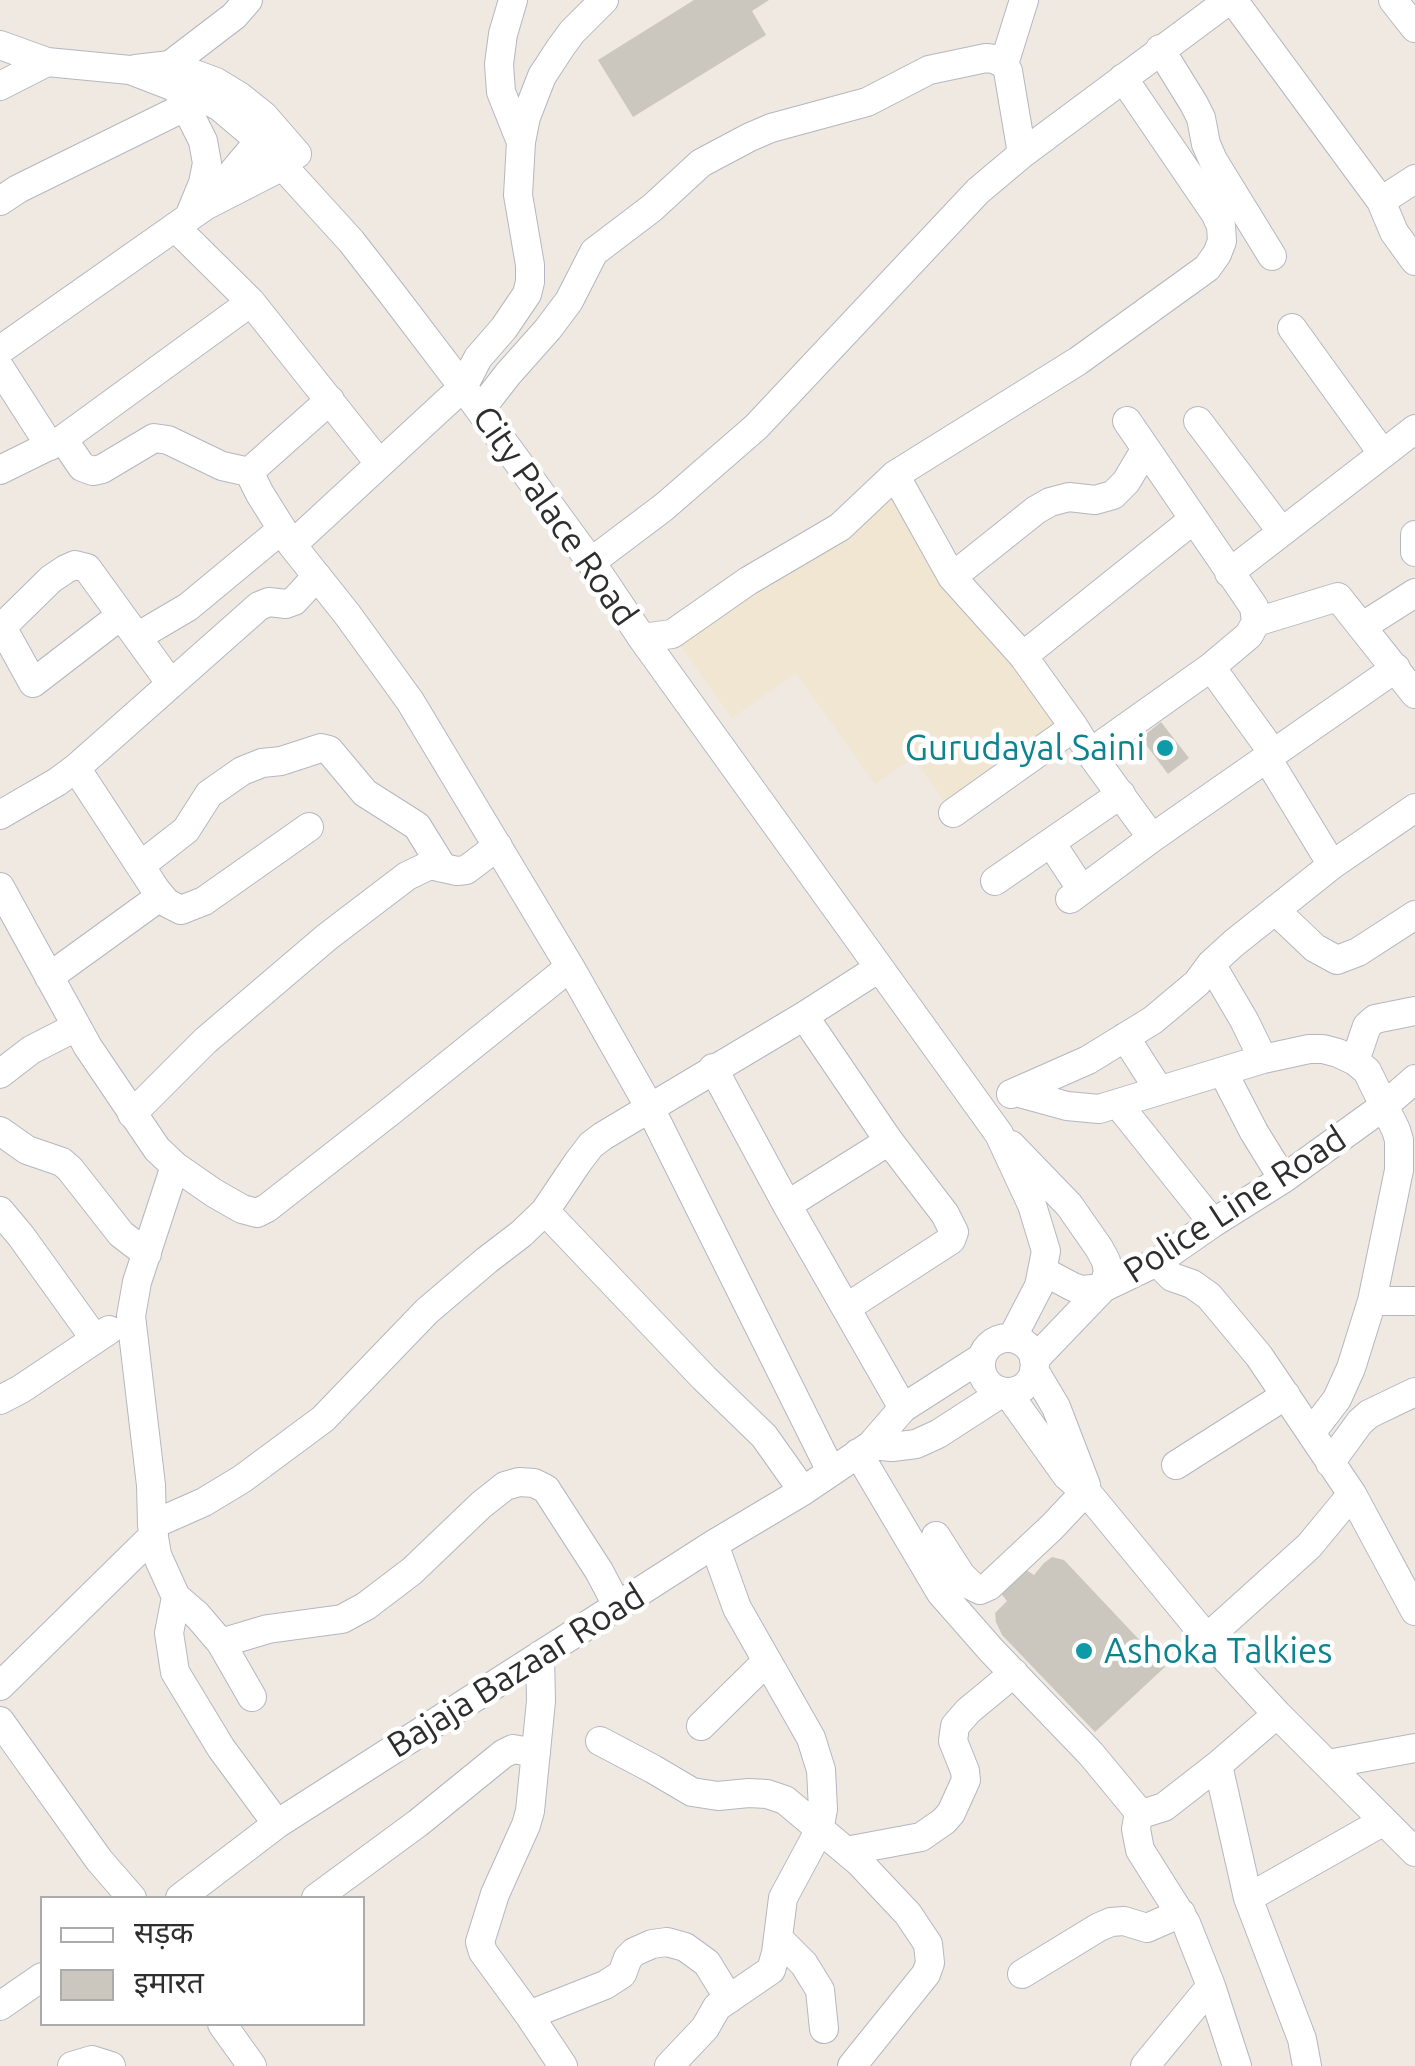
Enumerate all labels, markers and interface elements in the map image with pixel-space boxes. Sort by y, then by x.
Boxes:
street label: City Palace Road [464,398,646,634]
place label: Gurudayal Saini [905,727,1145,769]
marker: Gurudayal Saini [1154,737,1176,759]
street label: Police Line Road [1116,1118,1354,1292]
street label: Bajaja Bazaar Road [380,1575,652,1767]
place label: Ashoka Talkies [1104,1630,1332,1672]
marker: Ashoka Talkies [1073,1640,1095,1662]
legend [40,1896,365,2026]
text: सड़क [134,1915,193,1949]
text: इमारत [134,1965,204,1999]

